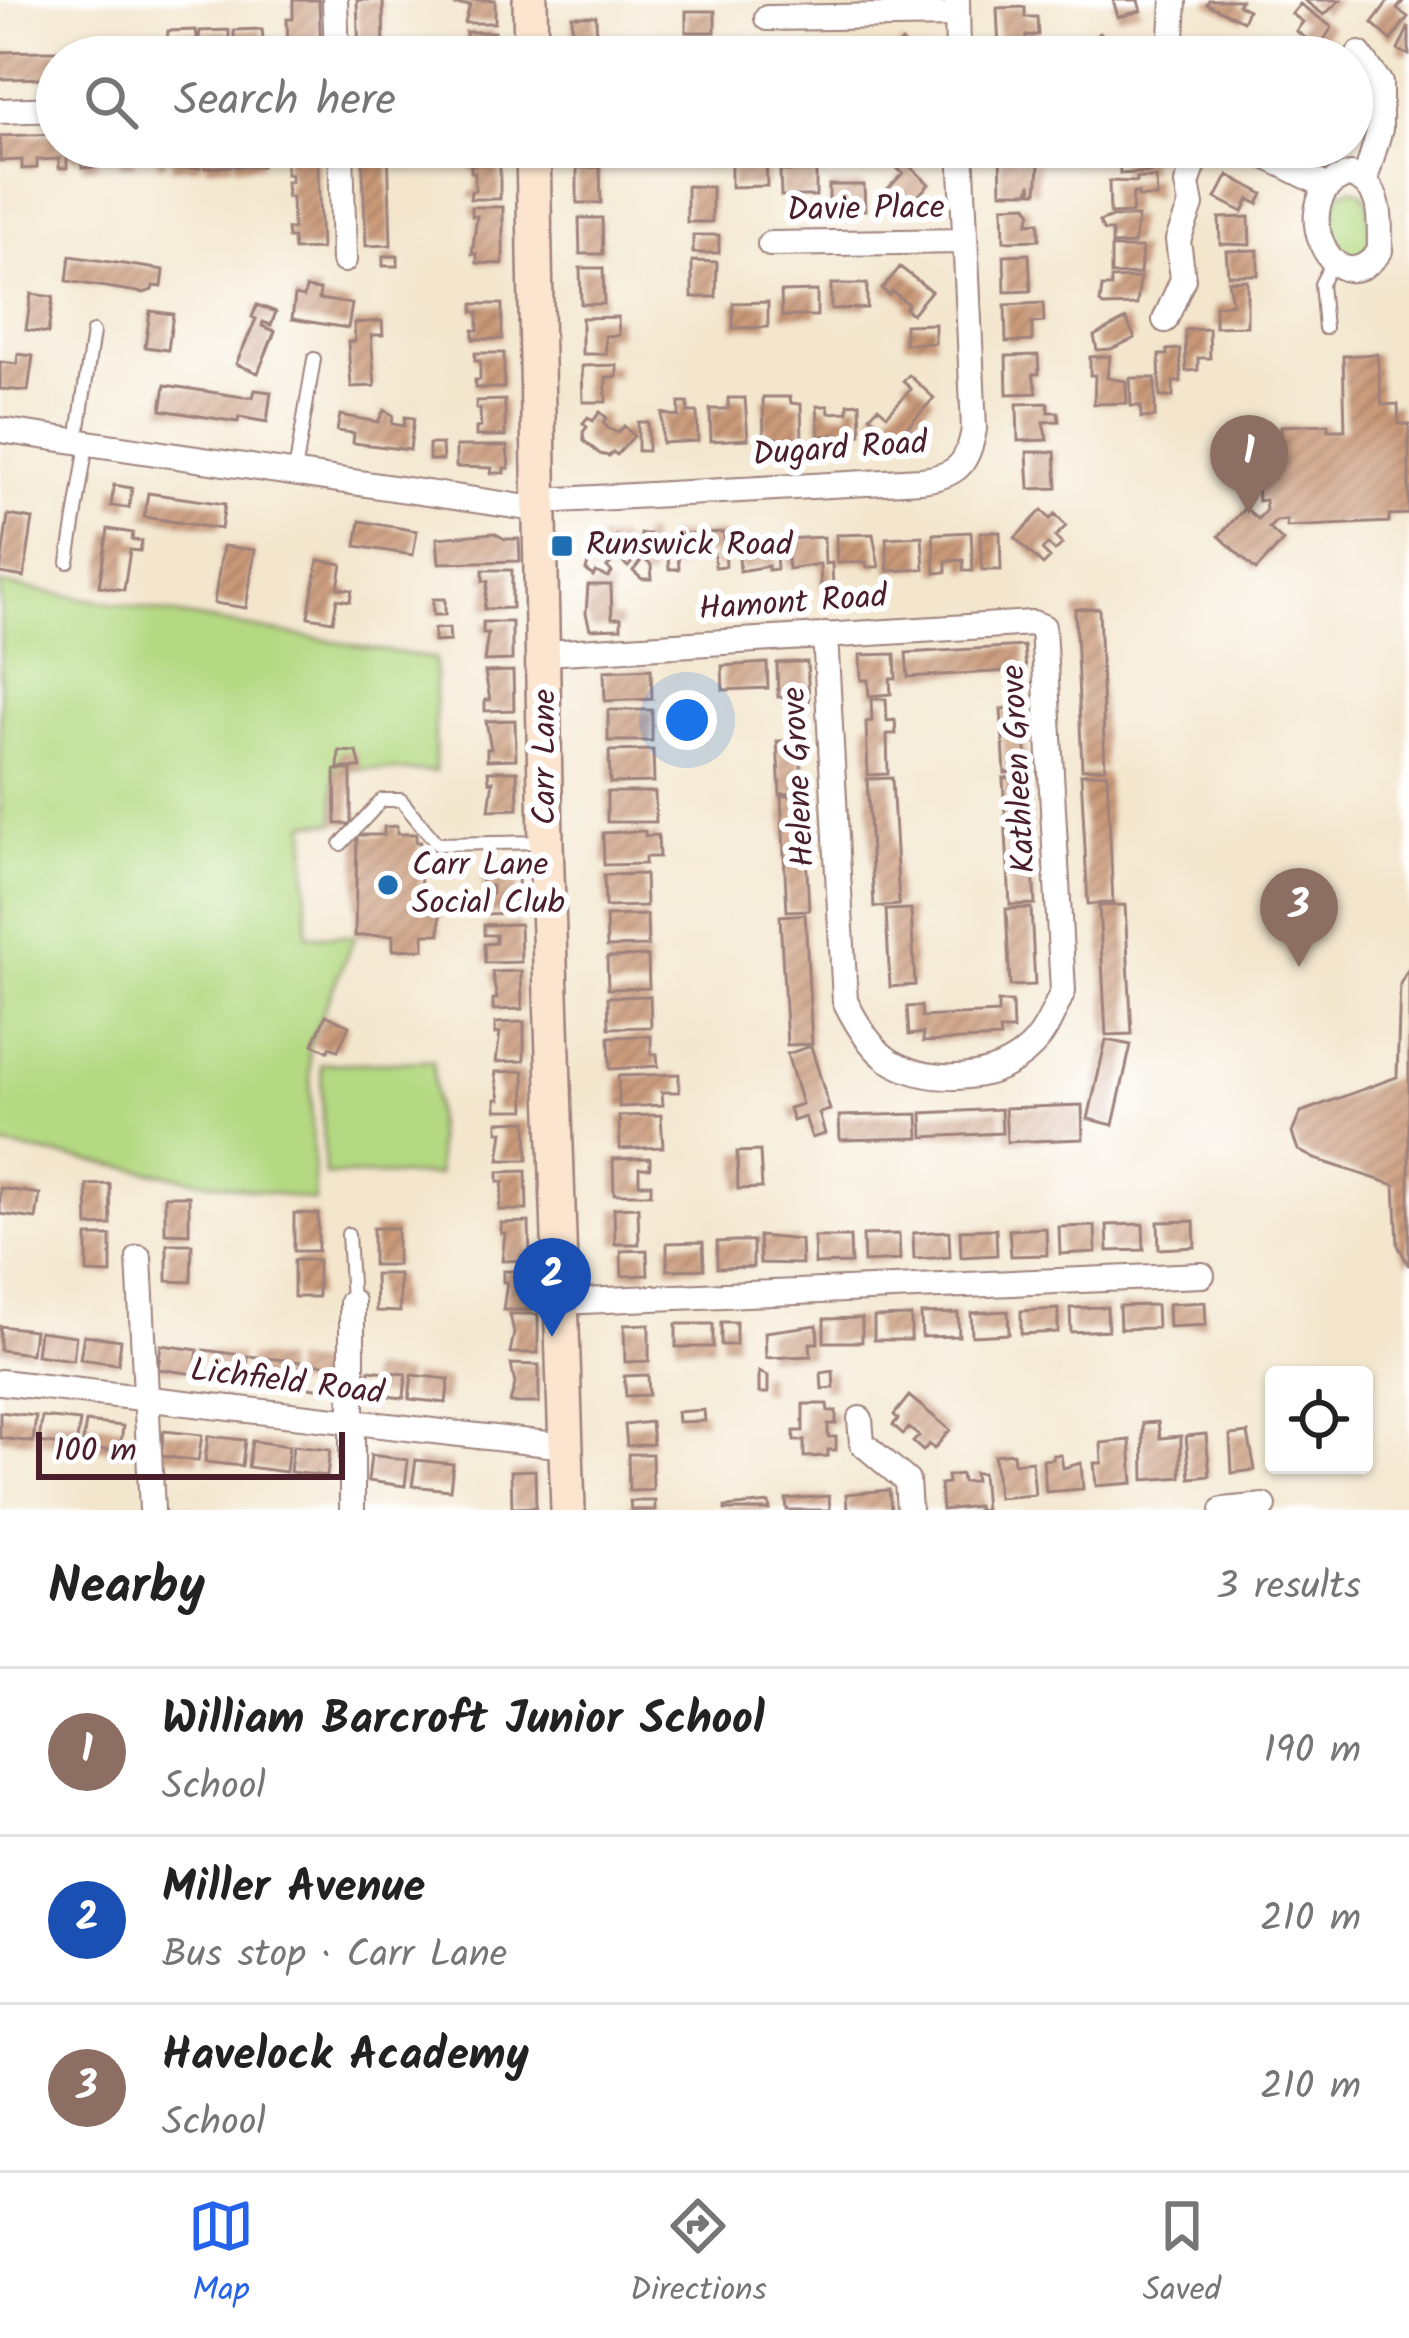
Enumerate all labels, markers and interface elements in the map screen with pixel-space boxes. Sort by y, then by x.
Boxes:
search box [36,36,1373,168]
text: Search here [174,66,396,138]
icon: search [78,69,144,135]
street label: Davie Place [787,182,945,238]
pin: 1 [1210,415,1288,514]
street label: Dugard Road [751,417,931,483]
place label: Runswick Road [586,520,794,573]
marker: Runswick Road [549,533,575,559]
street label: Hamont Road [697,571,890,637]
street label: Kathleen Grove [988,663,1052,875]
street label: Helene Grove [769,685,831,868]
street label: Carr Lane [520,689,573,825]
your location [657,690,717,750]
place label: Carr Lane Social Club [412,840,565,931]
pin: 3 [1260,868,1338,967]
marker: Carr Lane Social Club [375,872,401,898]
pin: 2 [513,1238,591,1337]
street label: Lichfield Road [187,1345,388,1421]
map controls [1265,1366,1373,1474]
button: locate [1265,1366,1373,1474]
scale bar [36,1426,345,1479]
text: 100 m [54,1426,137,1479]
text: Nearby [48,1548,205,1629]
text: 3 results [1216,1557,1361,1619]
text: William Barcroft Junior School [162,1685,765,1757]
text: 1 [81,1721,93,1783]
text: 190 m [1264,1721,1361,1783]
text: School [162,1757,266,1819]
text: Miller Avenue [162,1853,425,1925]
text: 2 [76,1889,98,1951]
text: 210 m [1260,1889,1361,1951]
text: Bus stop · Carr Lane [162,1925,507,1987]
text: Havelock Academy [162,2021,529,2093]
text: 3 [76,2057,98,2119]
text: 210 m [1260,2057,1361,2119]
text: School [162,2093,266,2155]
tab: Map [188,2193,254,2318]
tab: Directions [630,2193,767,2318]
tab: Saved [1143,2193,1221,2318]

